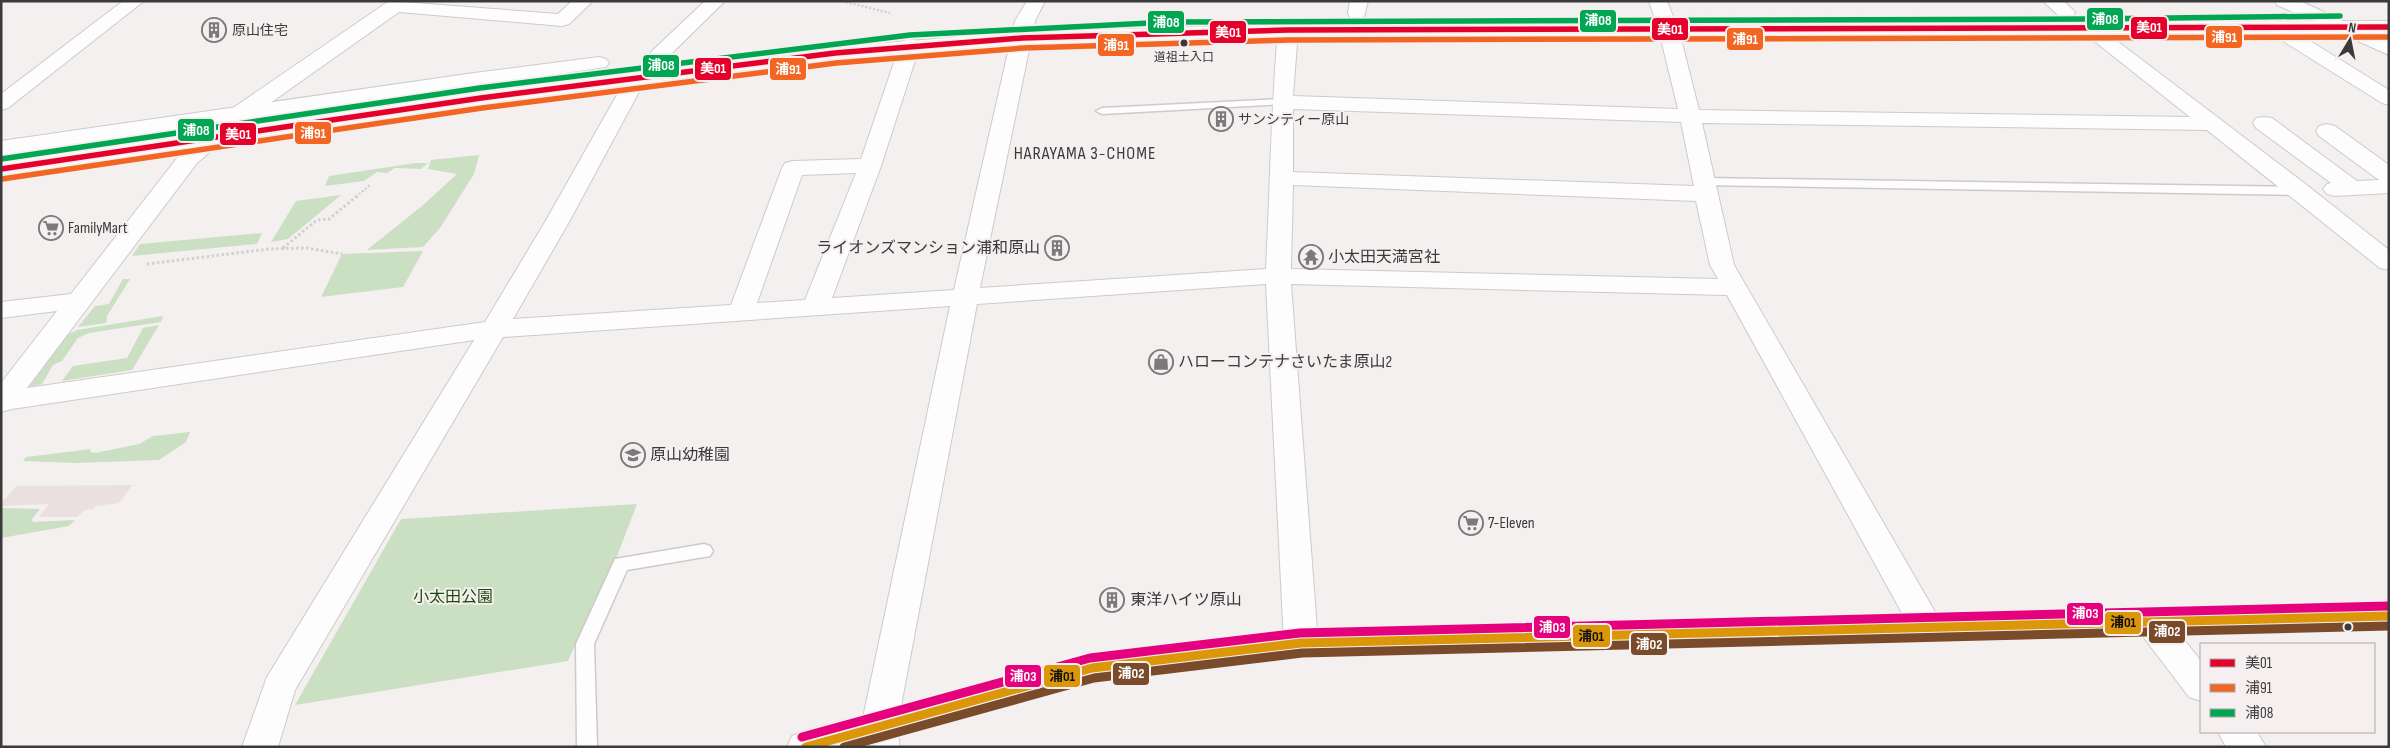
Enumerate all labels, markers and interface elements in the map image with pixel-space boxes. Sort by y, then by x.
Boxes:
line badge: 浦08 [2086,7,2124,31]
line badge: 浦08 [1579,9,1617,33]
line badge: 浦08 [1147,10,1185,34]
text: 浦08 [2091,11,2119,28]
text: 浦08 [1584,12,1612,29]
text: 浦08 [1152,14,1180,31]
north arrow [2325,15,2375,65]
line badge: 美01 [2130,16,2168,40]
building icon: 原山住宅 [201,17,227,43]
line badge: 美01 [1651,17,1689,41]
text: 美01 [2136,19,2163,36]
text: N [2347,19,2357,37]
line badge: 美01 [1209,20,1247,44]
text: 美01 [1657,21,1684,38]
place label: 原山住宅 [232,22,288,39]
text: 美01 [1215,24,1242,41]
line badge: 浦91 [2205,25,2243,49]
line badge: 浦91 [1726,27,1764,51]
text: 浦91 [2211,29,2238,46]
text: 浦91 [1732,31,1759,48]
line badge: 浦91 [1097,33,1135,57]
text: 浦91 [1103,37,1130,54]
marker: 道祖土入口 [1179,38,1189,48]
place label: 道祖土入口 [1154,50,1214,65]
line badge: 浦08 [642,54,680,78]
text: 浦08 [647,57,675,74]
line badge: 美01 [694,57,732,81]
line badge: 浦91 [769,57,807,81]
text: 美01 [700,60,727,77]
text: 浦91 [775,61,802,78]
building icon: サンシティー原山 [1208,106,1234,132]
place label: サンシティー原山 [1238,111,1349,128]
line badge: 浦08 [177,118,215,142]
line badge: 浦91 [294,121,332,145]
text: 浦08 [182,122,210,139]
line badge: 美01 [219,122,257,146]
text: 浦91 [300,125,327,142]
text: 美01 [225,126,252,143]
district label: HARAYAMA 3-CHOME [1014,143,1156,164]
supermarket icon: FamilyMart [38,215,64,241]
place label: FamilyMart [68,219,128,238]
building icon: ライオンズマンション浦和原山 [1044,235,1070,261]
place label: ライオンズマンション浦和原山 [816,239,1040,258]
temple icon: 小太田天満宮社 [1298,244,1324,270]
place label: 小太田天満宮社 [1328,248,1440,267]
shop icon: ハローコンテナさいたま原山2 [1148,349,1174,375]
place label: ハローコンテナさいたま原山2 [1178,353,1392,372]
school or university icon: 原山幼稚園 [620,442,646,468]
place label: 原山幼稚園 [650,446,730,465]
supermarket icon: 7-Eleven [1458,510,1484,536]
place label: 7-Eleven [1488,514,1535,533]
building icon: 東洋ハイツ原山 [1099,587,1125,613]
park label: 小太田公園 [413,588,493,607]
place label: 東洋ハイツ原山 [1130,591,1242,610]
line badge: 浦03 [2066,602,2104,626]
text: 浦03 [2072,605,2098,622]
line badge: 浦01 [2104,611,2142,635]
text: 浦01 [2110,614,2137,631]
line badge: 浦03 [1533,615,1571,639]
text: 浦03 [1539,619,1565,636]
line badge: 浦02 [2148,620,2186,644]
unlabelled marker [2343,622,2353,632]
text: 浦02 [2154,623,2180,640]
line badge: 浦01 [1572,624,1611,648]
text: 浦01 [1578,628,1605,645]
line badge: 浦02 [1630,632,1668,656]
text: 浦02 [1636,636,1662,653]
legend [2200,643,2375,733]
text: 美01 [2245,654,2273,673]
line badge: 浦02 [1112,662,1150,686]
line badge: 浦03 [1004,664,1042,688]
line badge: 浦01 [1043,664,1081,688]
text: 浦02 [1118,665,1144,682]
text: 浦03 [1010,668,1036,685]
text: 浦01 [1049,668,1076,685]
text: 浦91 [2245,679,2273,698]
text: 浦08 [2245,704,2273,723]

